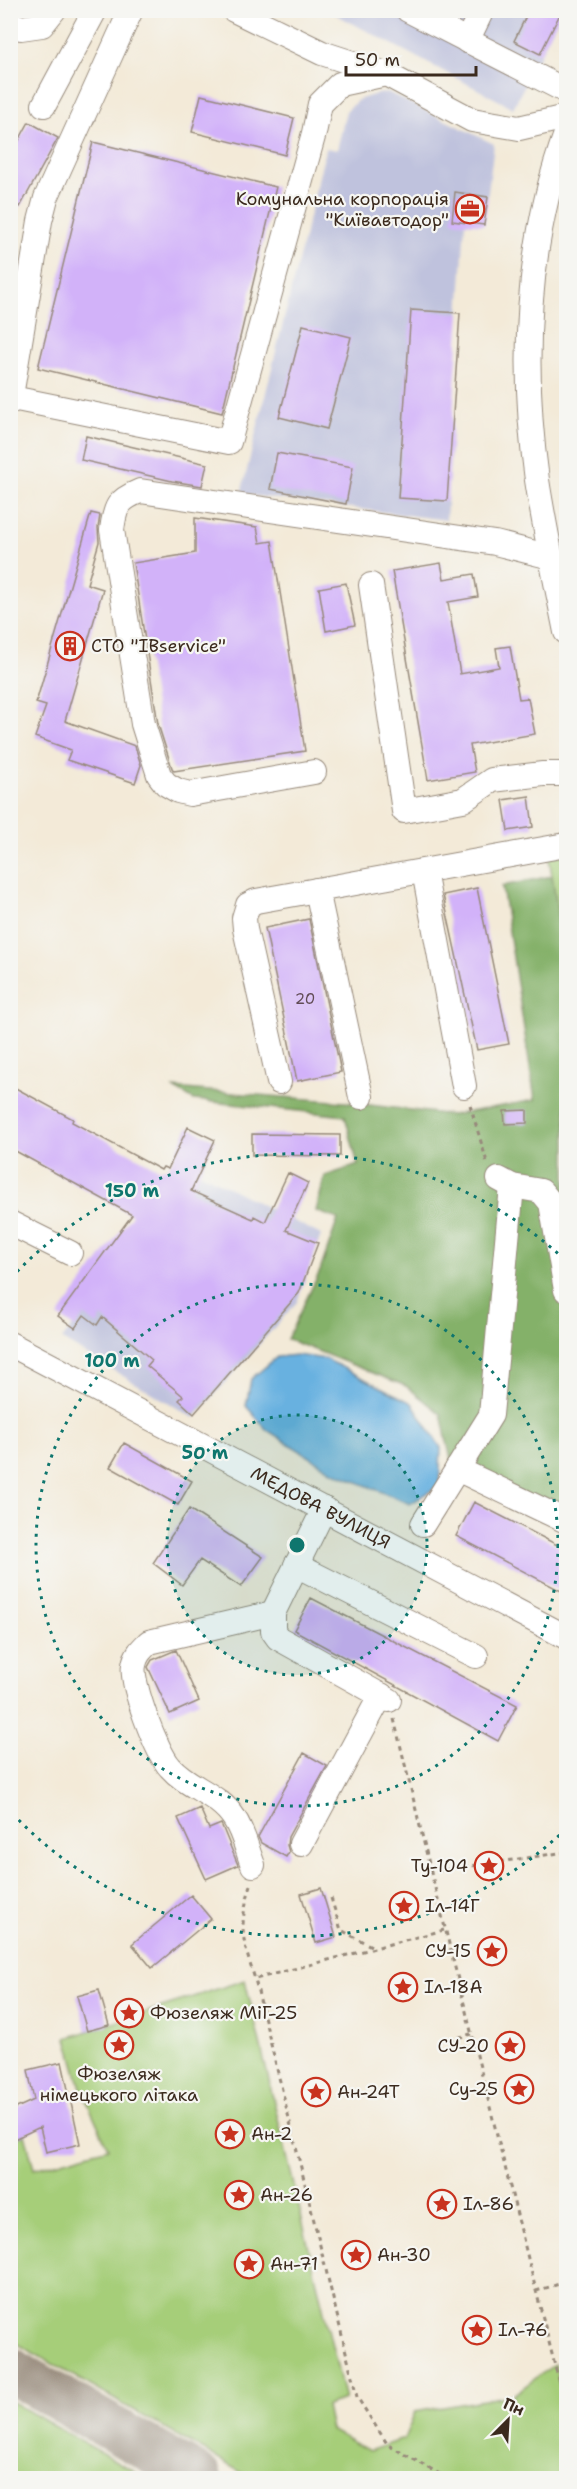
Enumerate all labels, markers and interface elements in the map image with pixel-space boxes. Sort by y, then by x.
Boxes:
scale bar [346,39,476,77]
text: 50 m [355,48,400,72]
place label: Комунальна корпорація "Київавтодор" [236,187,449,232]
office icon: Комунальна корпорація "Київавтодор" [454,193,486,225]
building icon: СТО "IBservice" [54,630,86,662]
place label: СТО "IBservice" [91,634,226,658]
house number: 20 [295,989,315,1009]
text: 150 m [105,1179,160,1203]
text: 100 m [84,1349,140,1373]
text: 50 m [182,1441,229,1465]
street label: МЕДОВА ВУЛИЦЯ [246,1461,395,1554]
centre of rings [287,1535,307,1555]
place icon: Ту-104 [473,1850,505,1882]
place label: Ту-104 [411,1854,468,1878]
place icon: Іл-14Г [388,1890,420,1922]
place label: Іл-14Г [425,1894,480,1918]
place icon: СУ-15 [476,1935,508,1967]
place label: СУ-15 [425,1939,471,1963]
place icon: Іл-18А [387,1971,419,2003]
place label: Іл-18А [424,1975,483,1999]
place icon: Фюзеляж МіГ-25 [113,1997,145,2029]
place label: Фюзеляж МіГ-25 [150,2001,297,2025]
place icon: Фюзеляж німецького літака [103,2029,135,2061]
place icon: СУ-20 [494,2030,526,2062]
place label: СУ-20 [437,2034,489,2058]
place label: Фюзеляж німецького літака [40,2062,198,2107]
place icon: Су-25 [503,2073,535,2105]
place icon: Ан-24Т [300,2076,332,2108]
place label: Су-25 [449,2077,498,2101]
place label: Ан-24Т [337,2080,400,2104]
place icon: Ан-2 [214,2118,246,2150]
place label: Ан-2 [251,2122,292,2146]
place icon: Ан-26 [223,2179,255,2211]
place label: Ан-26 [260,2183,313,2207]
place icon: Іл-86 [426,2188,458,2220]
place label: Іл-86 [463,2192,514,2216]
place icon: Ан-30 [340,2239,372,2271]
place label: Ан-30 [377,2243,431,2267]
place icon: Ан-71 [233,2248,265,2280]
place label: Ан-71 [270,2252,318,2276]
place icon: Іл-76 [461,2314,493,2346]
place label: Іл-76 [498,2318,548,2342]
north arrow [478,2390,538,2450]
text: Пн [500,2393,528,2421]

